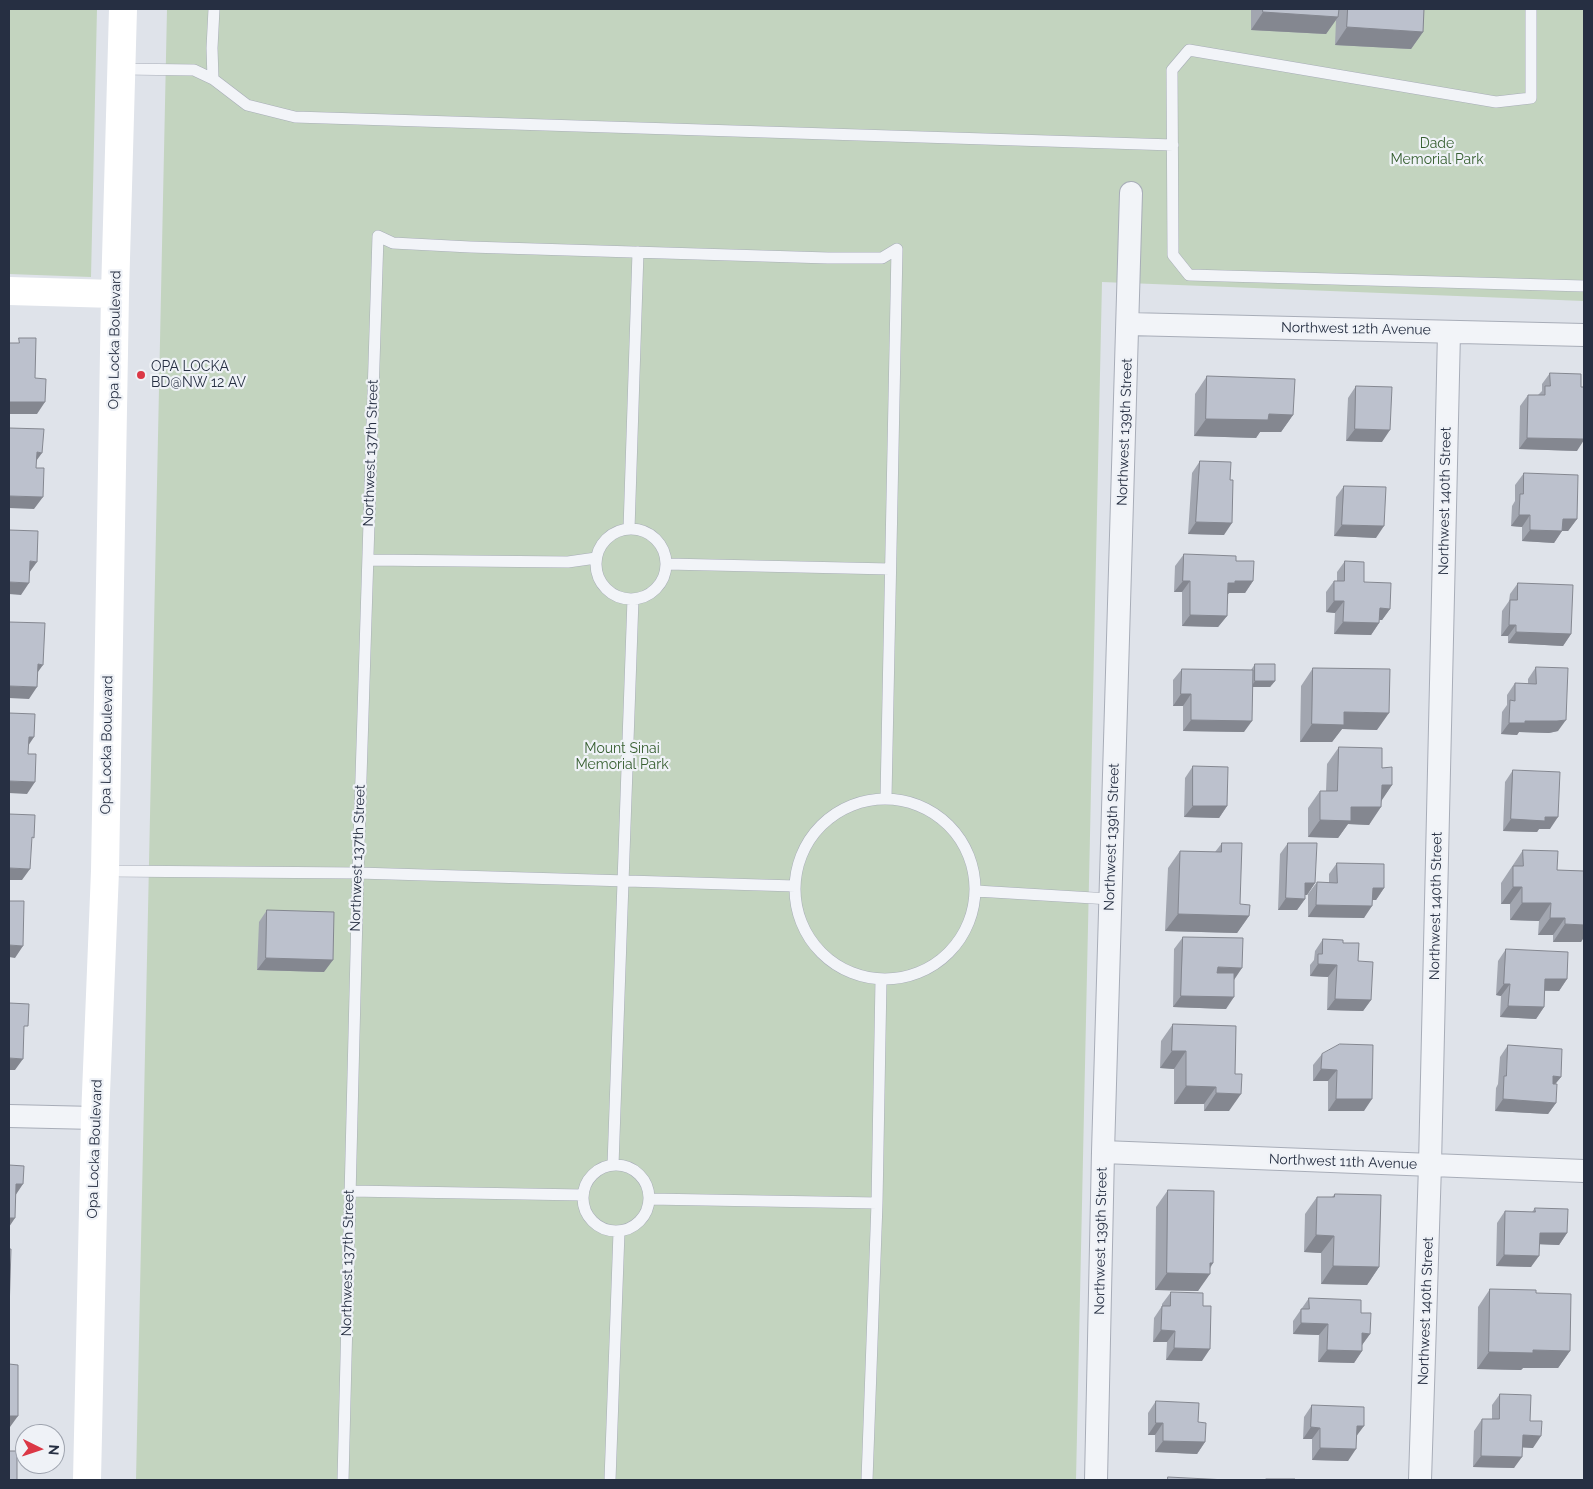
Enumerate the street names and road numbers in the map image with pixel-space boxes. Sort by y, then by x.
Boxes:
street label: Opa Locka Boulevard [105,270,125,410]
street label: Northwest 12th Avenue [1281,319,1431,339]
street label: Northwest 139th Street [1114,358,1136,506]
street label: Northwest 137th Street [360,379,382,527]
street label: Northwest 140th Street [1435,427,1455,575]
street label: Opa Locka Boulevard [97,675,117,815]
street label: Northwest 139th Street [1101,763,1123,911]
street label: Northwest 137th Street [347,784,369,932]
street label: Northwest 140th Street [1426,832,1446,980]
street label: Opa Locka Boulevard [84,1079,106,1219]
street label: Northwest 11th Avenue [1268,1151,1418,1173]
street label: Northwest 139th Street [1091,1167,1111,1315]
street label: Northwest 137th Street [338,1189,358,1337]
street label: Northwest 140th Street [1415,1237,1437,1385]

